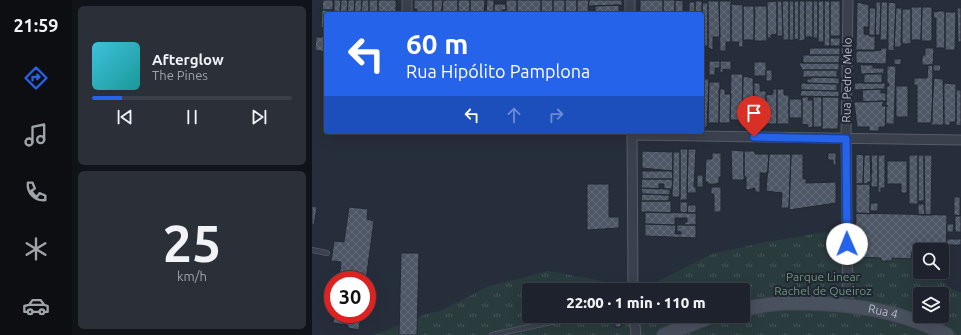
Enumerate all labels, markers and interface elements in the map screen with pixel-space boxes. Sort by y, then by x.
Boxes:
text: 21:59 [13,15,59,35]
icon: left [340,28,392,80]
text: 60 m [406,28,468,59]
street label: Rua Pedro Melo [839,37,854,123]
text: Afterglow [152,51,224,68]
text: Rua Hipólito Pamplona [406,61,590,81]
icon: directions [22,64,50,92]
text: The Pines [152,68,208,82]
pin [737,96,771,137]
icon: arrive [743,102,765,124]
icon: left [461,104,483,126]
icon: ahead [503,104,525,126]
icon: right [545,104,567,126]
icon: previous [114,106,136,128]
icon: pause [181,106,203,128]
icon: next [248,106,270,128]
icon: music [22,121,50,149]
icon: phone [22,178,50,206]
text: 25 [163,214,221,272]
position arrow [826,223,868,265]
icon: climate [22,235,50,263]
map controls [913,243,949,323]
button: search [913,243,949,279]
text: km/h [177,269,207,283]
park label: Parque Linear Rachel de Queiroz [774,270,872,297]
speed limit sign: 30 [324,271,376,323]
button: layers [913,287,949,323]
icon: car [22,292,50,320]
text: 22:00 · 1 min · 110 m [566,294,706,311]
street label: Rua 4 [867,302,900,321]

